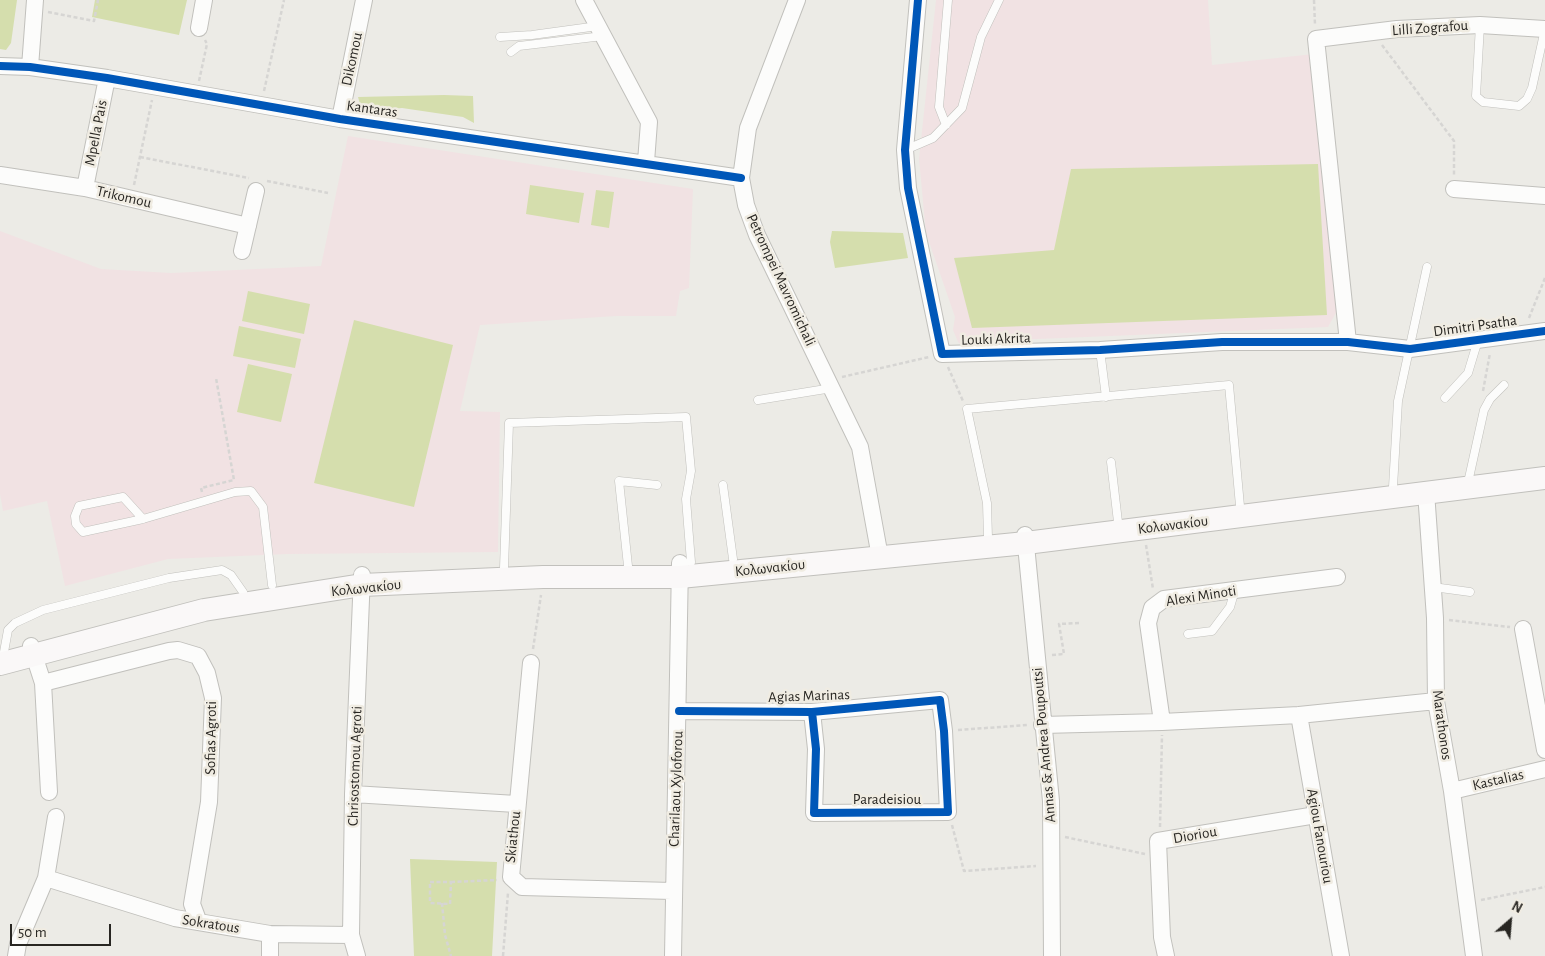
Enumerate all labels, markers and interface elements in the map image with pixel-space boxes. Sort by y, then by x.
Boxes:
street label: Lilli Zografou [1391,16,1469,40]
street label: Dikomou [338,31,366,87]
street label: Kantaras [345,97,399,121]
street label: Mpella Pais [81,99,111,167]
street label: Trikomou [95,182,153,212]
street label: Petrompei Mavromichali [742,211,820,349]
street label: Dimitri Psatha [1432,311,1518,341]
street label: Louki Akrita [961,329,1031,349]
street label: Κολωνακίου [1137,512,1209,538]
street label: Κολωνακίου [734,555,806,581]
street label: Κολωνακίου [330,575,402,601]
street label: Alexi Minoti [1165,582,1237,610]
street label: Annas & Andrea Poupoutsi [1028,667,1060,823]
street label: Agias Marinas [768,686,850,706]
street label: Marathonos [1428,689,1456,761]
street label: Sofias Agroti [201,701,221,775]
street label: Chrisostomou Agroti [344,706,366,826]
street label: Charilaou Xyloforou [665,731,687,847]
street label: Kastalias [1471,765,1525,795]
street label: Agiou Fanouriou [1303,787,1337,885]
street label: Paradeisiou [853,790,921,808]
street label: Skiathou [501,810,525,864]
street label: Dioriou [1172,822,1218,848]
north arrow [1485,896,1535,946]
text: N [1509,899,1524,916]
street label: Sokratous [181,911,241,937]
scale bar [12,914,114,946]
text: 50 m [18,925,47,940]

